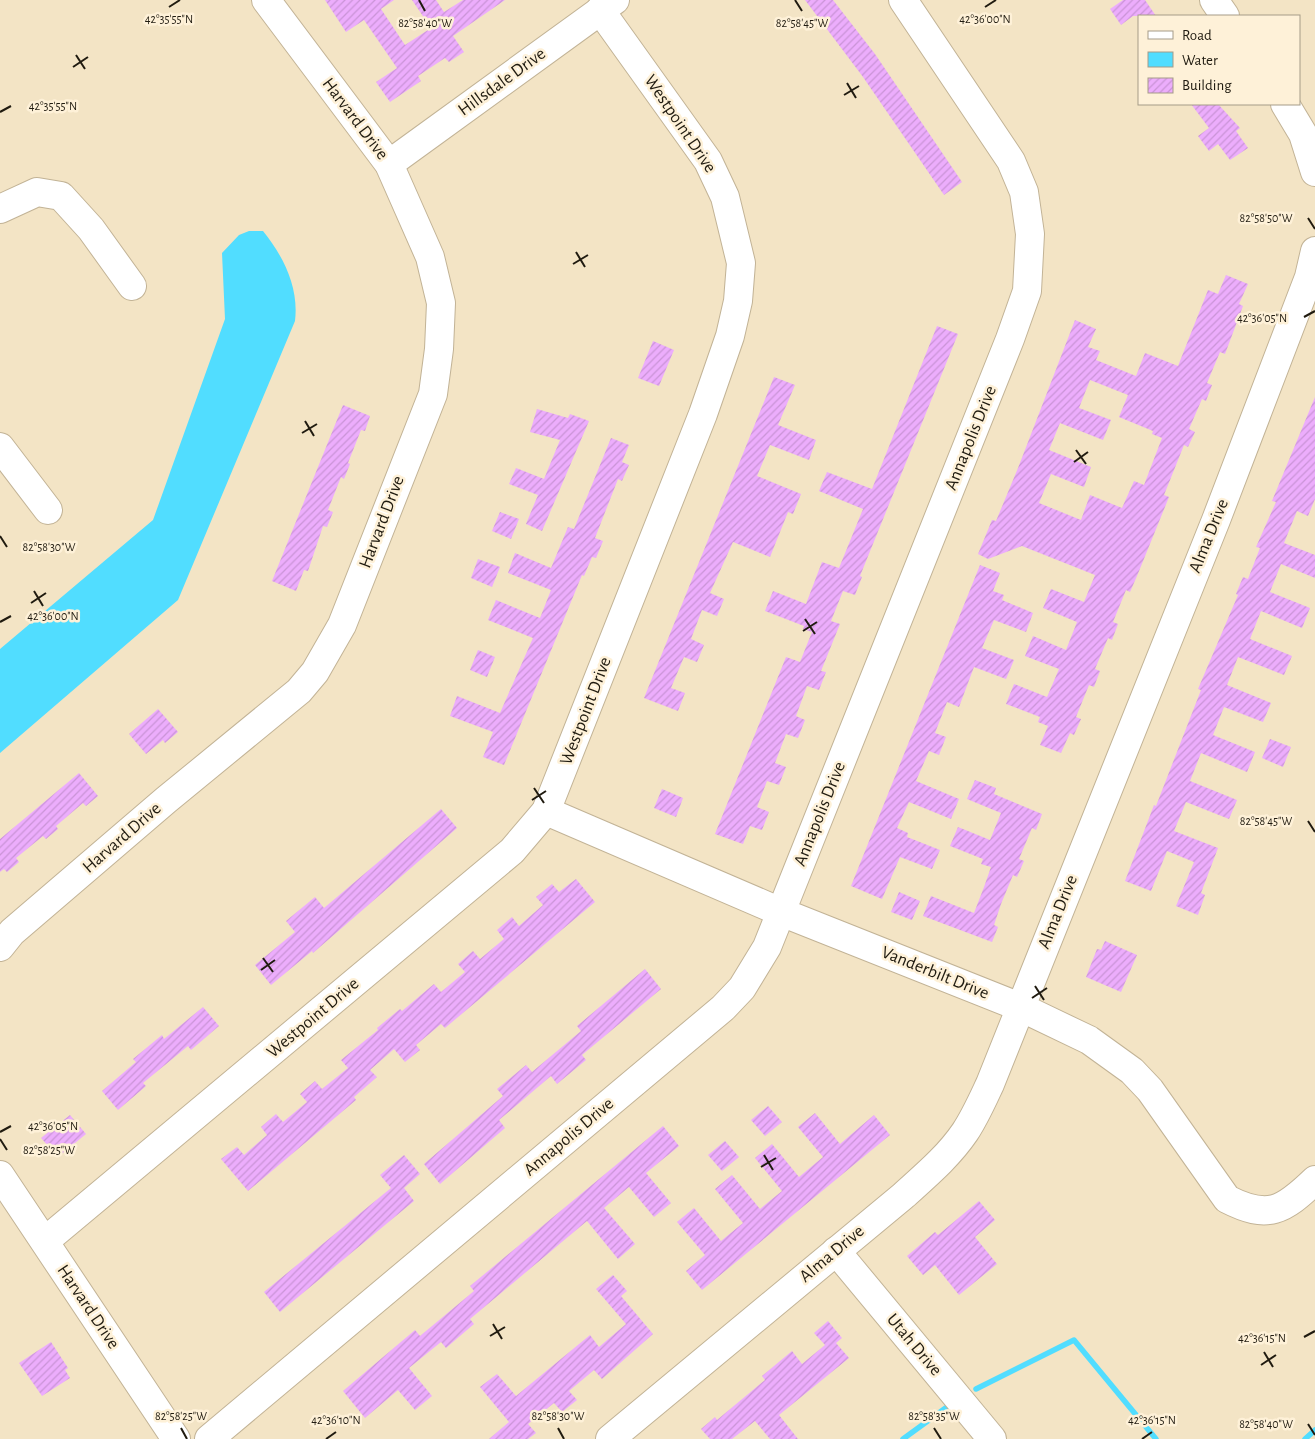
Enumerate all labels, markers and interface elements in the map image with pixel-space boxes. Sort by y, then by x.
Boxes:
text: 42°35'55"N [145,13,193,25]
text: 42°36'00"N [959,13,1011,25]
legend [1138,15,1300,105]
text: 82°58'40"W [398,17,452,29]
text: 82°58'45"W [776,17,828,29]
text: Road [1182,28,1212,43]
street label: Hillsdale Drive [455,44,549,120]
text: Water [1182,53,1218,68]
street label: Westpoint Drive [641,72,719,176]
street label: Harvard Drive [319,75,391,163]
text: Building [1182,78,1232,93]
text: 42°35'55"N [29,100,77,112]
text: 82°58'50"W [1240,212,1293,224]
text: 42°36'05"N [1237,312,1287,324]
street label: Annapolis Drive [942,383,1000,493]
street label: Harvard Drive [356,473,408,571]
street label: Alma Drive [1186,496,1232,576]
text: 82°58'30"W [23,541,76,553]
text: 42°36'00"N [27,610,79,622]
street label: Westpoint Drive [557,655,615,767]
street label: Annapolis Drive [791,759,849,869]
street label: Harvard Drive [79,799,165,877]
text: 82°58'45"W [1240,815,1292,827]
street label: Alma Drive [1035,872,1081,952]
street label: Vanderbilt Drive [879,943,991,1003]
street label: Westpoint Drive [264,975,362,1061]
street label: Annapolis Drive [521,1094,617,1180]
text: 42°36'05"N [28,1120,78,1132]
text: 82°58'25"W [23,1144,75,1156]
street label: Alma Drive [796,1222,868,1286]
street label: Harvard Drive [53,1262,123,1352]
street label: Utah Drive [883,1310,945,1380]
text: 42°36'15"N [1238,1332,1286,1344]
text: 82°58'25"W [155,1410,207,1422]
text: 82°58'30"W [532,1410,585,1422]
text: 82°58'35"W [908,1410,960,1422]
text: 42°36'10"N [311,1414,361,1426]
text: 42°36'15"N [1128,1414,1176,1426]
text: 82°58'40"W [1239,1418,1293,1430]

